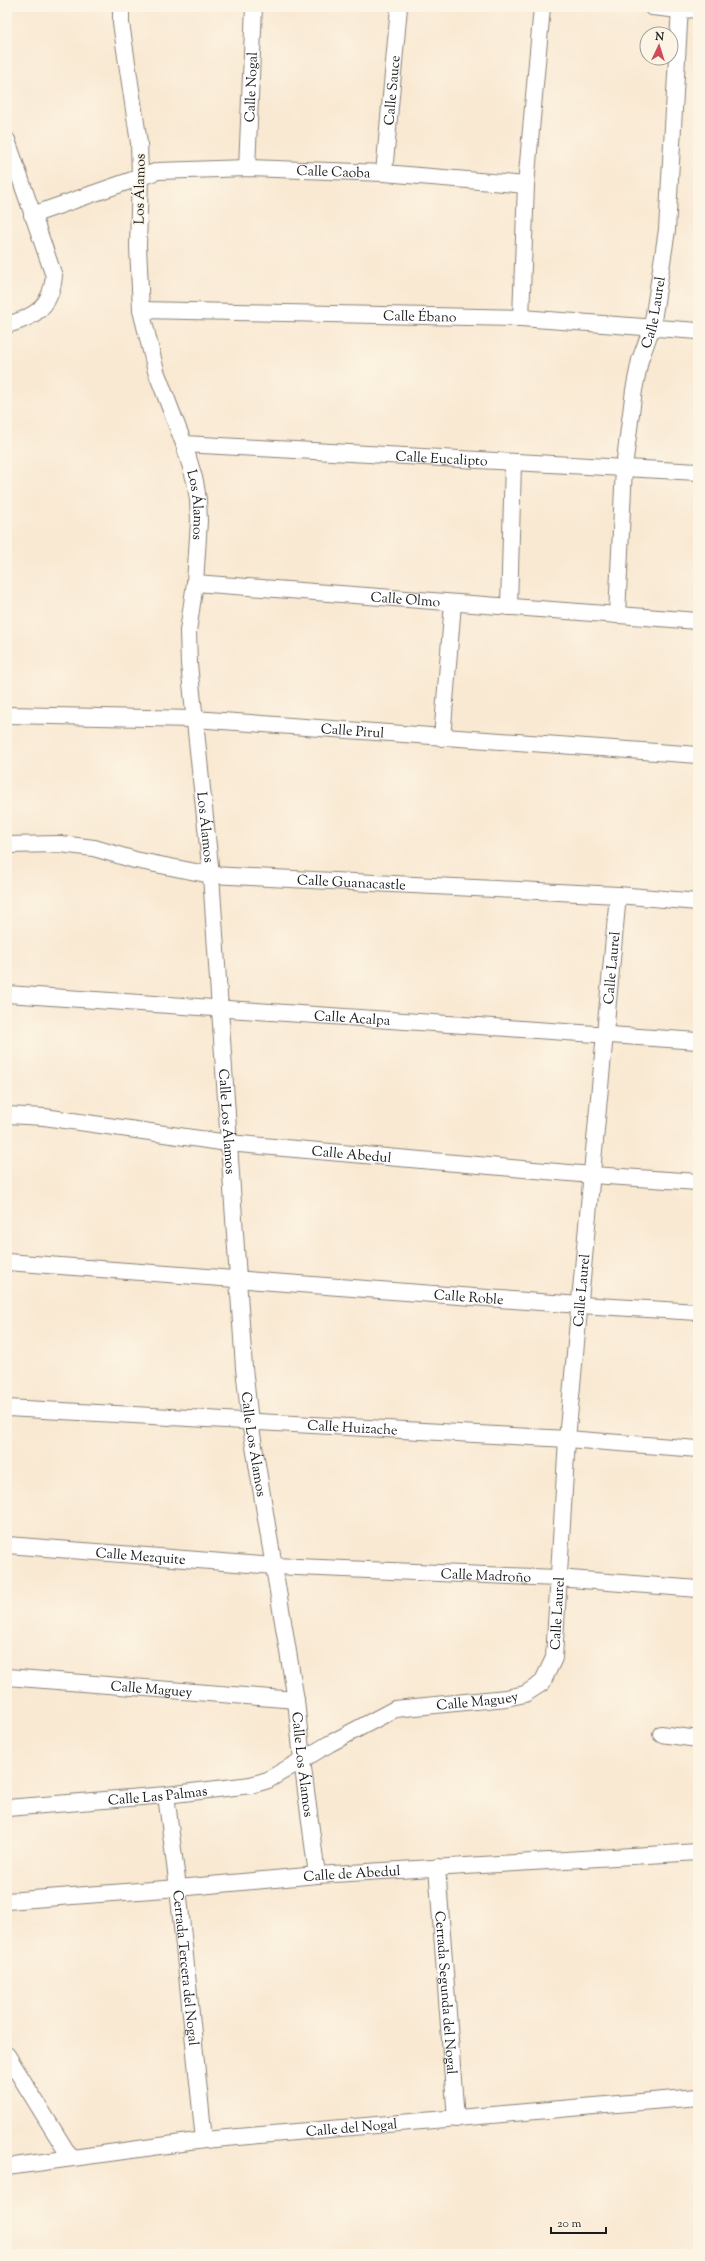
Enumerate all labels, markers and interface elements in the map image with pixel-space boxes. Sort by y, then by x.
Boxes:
north arrow [639,26,679,66]
text: N [654,29,665,45]
street label: Calle Nogal [241,51,264,123]
street label: Calle Sauce [380,55,407,126]
street label: Los Álamos [130,153,152,225]
street label: Calle Caoba [296,162,371,185]
street label: Calle Laurel [637,275,672,352]
street label: Calle Ébano [383,307,457,329]
street label: Calle Eucalipto [395,448,488,473]
street label: Los Álamos [180,468,207,541]
street label: Calle Olmo [370,588,441,614]
street label: Calle Pirul [320,720,385,745]
street label: Los Álamos [190,791,218,864]
street label: Calle Guanacastle [297,871,406,897]
street label: Calle Laurel [600,930,627,1005]
street label: Calle Acalpa [313,1007,391,1032]
street label: Calle Los Álamos [212,1068,239,1175]
street label: Calle Abedul [311,1142,392,1169]
street label: Calle Laurel [570,1253,596,1328]
street label: Calle Roble [433,1286,504,1311]
street label: Calle Los Álamos [235,1391,270,1498]
street label: Calle Huizache [307,1417,398,1442]
street label: Calle Mezquite [95,1544,186,1571]
street label: Calle Madroño [440,1565,532,1589]
street label: Calle Laurel [546,1576,571,1651]
street label: Calle Maguey [110,1677,193,1704]
street label: Calle Maguey [436,1688,520,1717]
street label: Calle Los Álamos [285,1711,317,1818]
street label: Calle Las Palmas [107,1782,209,1812]
street label: Calle de Abedul [303,1862,401,1888]
street label: Cerrada Tercera del Nogal [166,1889,202,2047]
street label: Cerrada Segunda del Nogal [428,1910,461,2075]
street label: Calle del Nogal [305,2115,398,2143]
scale bar [551,2209,606,2235]
text: 20 m [557,2215,582,2233]

